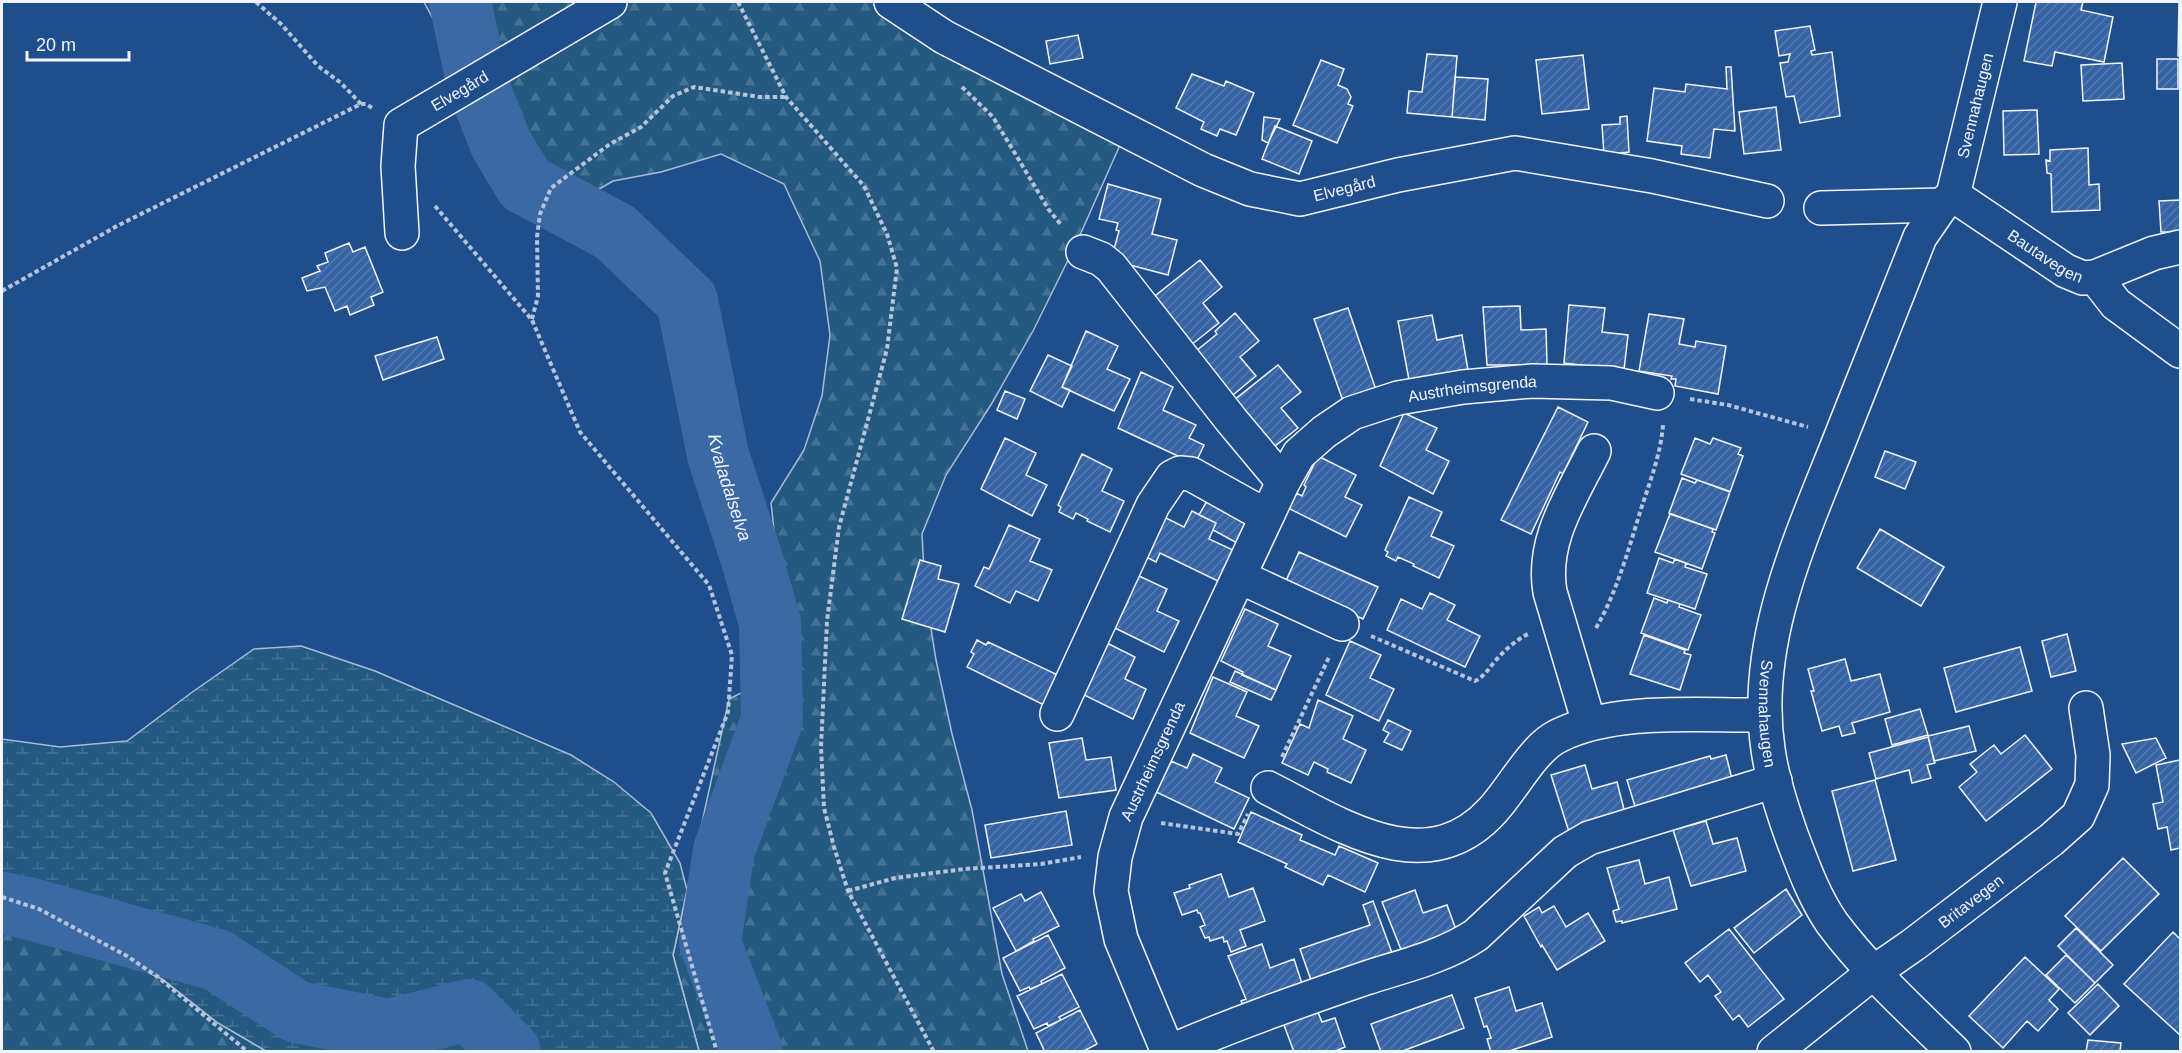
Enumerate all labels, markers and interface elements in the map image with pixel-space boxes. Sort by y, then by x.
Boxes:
scale bar [27,24,129,62]
text: 20 m [36,35,76,55]
street label: Svennahaugen [1954,51,1996,160]
street label: Elvegård [428,67,491,114]
street label: Elvegård [1312,172,1377,204]
street label: Bautavegen [2005,226,2085,286]
street label: Austrheimsgrenda [1407,372,1537,405]
water label: Kvaladalselva [704,432,755,544]
street label: Svennahaugen [1756,659,1779,769]
street label: Austrheimsgrenda [1117,698,1188,823]
street label: Britavegen [1935,871,2006,931]

